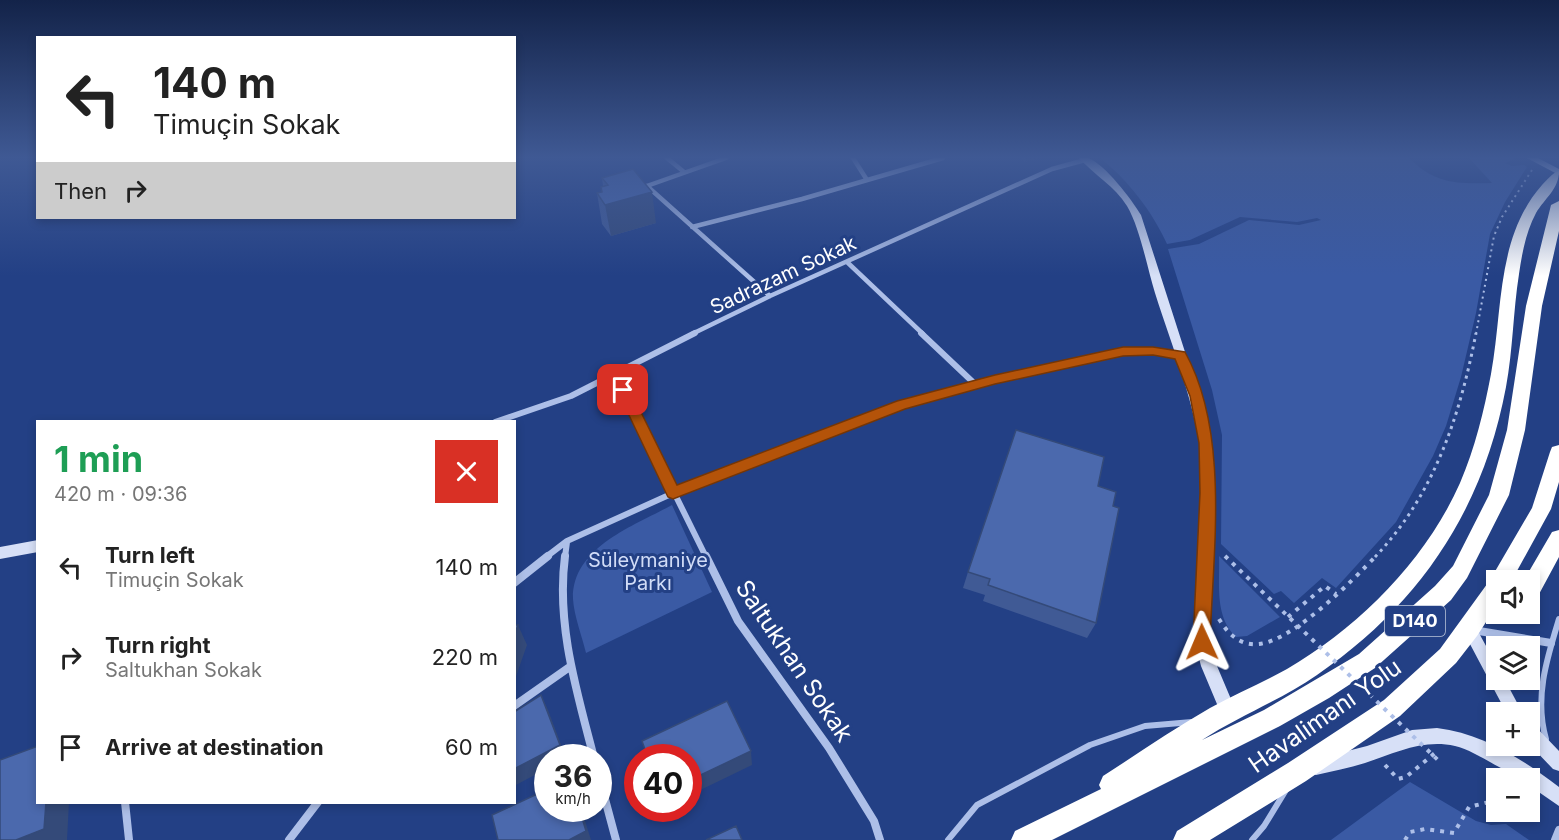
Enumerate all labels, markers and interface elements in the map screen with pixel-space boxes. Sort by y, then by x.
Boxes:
text: 140 m [153,57,276,108]
icon: left [54,60,132,138]
text: Timuçin Sokak [153,108,340,141]
icon: right [119,174,152,207]
text: Then [54,178,107,204]
street label: Sadrazam Sokak [706,231,860,319]
pin [597,364,648,415]
icon: arrive [606,373,639,406]
text: 1 min [54,437,143,481]
button: close [435,440,498,503]
text: 420 m · 09:36 [54,482,187,506]
text: Turn left [105,542,195,568]
park label: Süleymaniye Parkı [588,548,708,595]
icon: left [54,551,87,584]
text: 140 m [436,554,498,580]
text: Timuçin Sokak [105,568,244,592]
map controls [1486,570,1540,822]
button: sound [1486,570,1540,624]
street label: Saltukhan Sokak [730,574,859,747]
road number: D140 [1385,606,1445,636]
position arrow [1170,610,1234,674]
text: Turn right [105,632,211,658]
button: layers [1486,636,1540,690]
icon: right [54,641,87,674]
text: 220 m [432,644,498,670]
street label: Havalimanı Yolu [1243,652,1407,779]
text: Saltukhan Sokak [105,658,262,682]
button: + [1486,702,1540,756]
icon: arrive [54,731,87,764]
text: Arrive at destination [105,734,324,760]
text: 60 m [445,734,498,760]
speed limit sign: 40 [624,744,702,822]
text: 36 [554,758,592,794]
button: − [1486,768,1540,822]
text: km/h [555,789,591,808]

